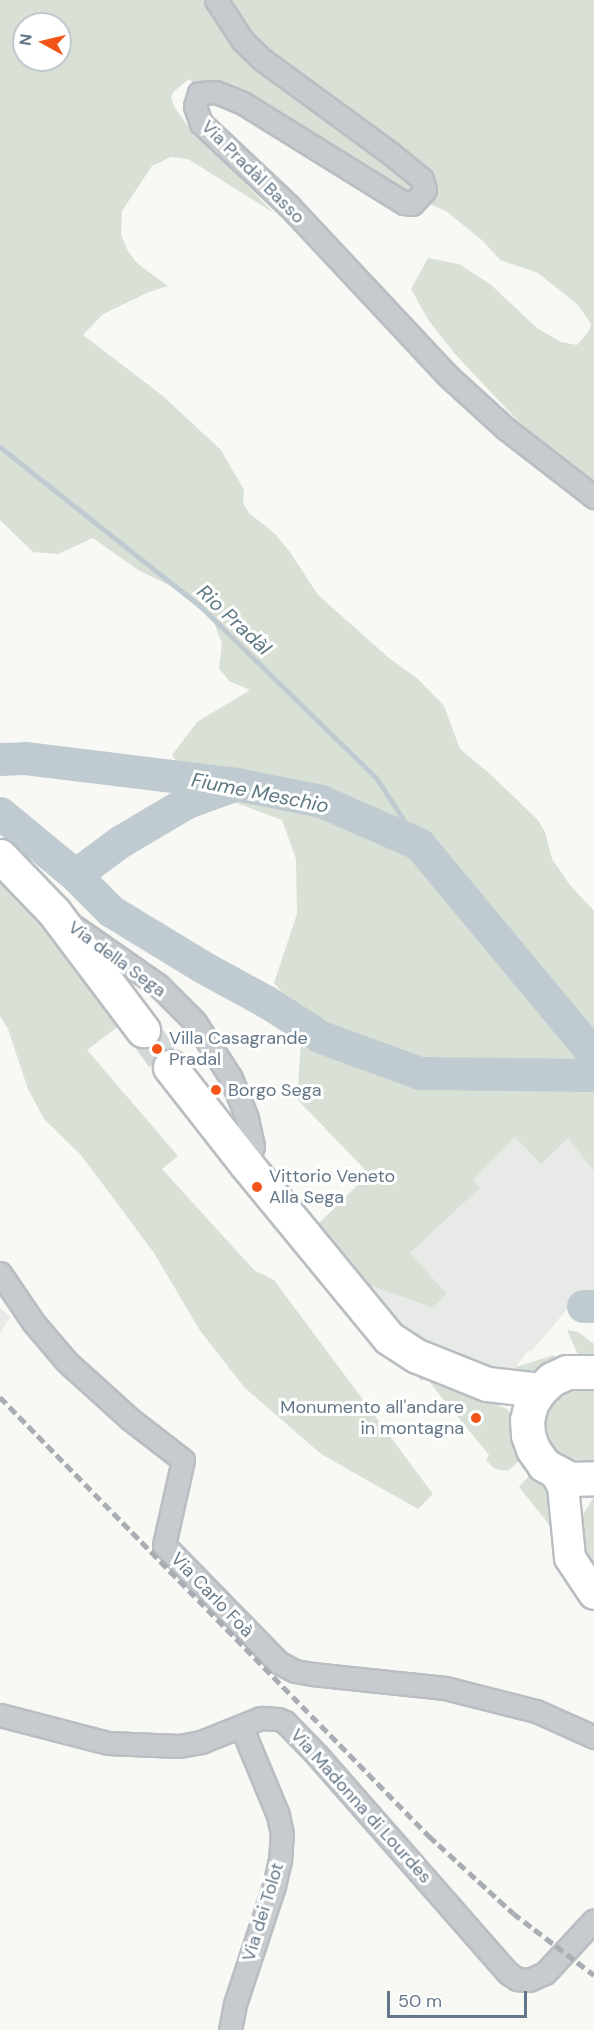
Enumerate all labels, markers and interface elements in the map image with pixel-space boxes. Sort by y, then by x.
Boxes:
north arrow [12,12,72,72]
text: N [14,32,37,47]
street label: Via Pradàl Basso [197,116,309,228]
water label: Rio Pradàl [192,580,276,660]
water label: Fiume Meschio [189,768,331,818]
street label: Via della Sega [64,916,170,1002]
place label: Villa Casagrande Pradal [169,1028,308,1070]
marker: Villa Casagrande Pradal [150,1042,164,1056]
place label: Borgo Sega [228,1079,322,1101]
marker: Borgo Sega [209,1083,223,1097]
place label: Vittorio Veneto Alla Sega [269,1166,395,1208]
marker: Vittorio Veneto Alla Sega [250,1180,264,1194]
place label: Monumento all'andare in montagna [280,1397,464,1440]
marker: Monumento all'andare in montagna [469,1411,483,1425]
street label: Via Carlo Foà [166,1548,258,1642]
street label: Via Madonna di Lourdes [286,1724,436,1888]
street label: Via dei Tolot [238,1860,288,1964]
scale bar [390,1979,530,2017]
text: 50 m [398,1989,442,2013]

